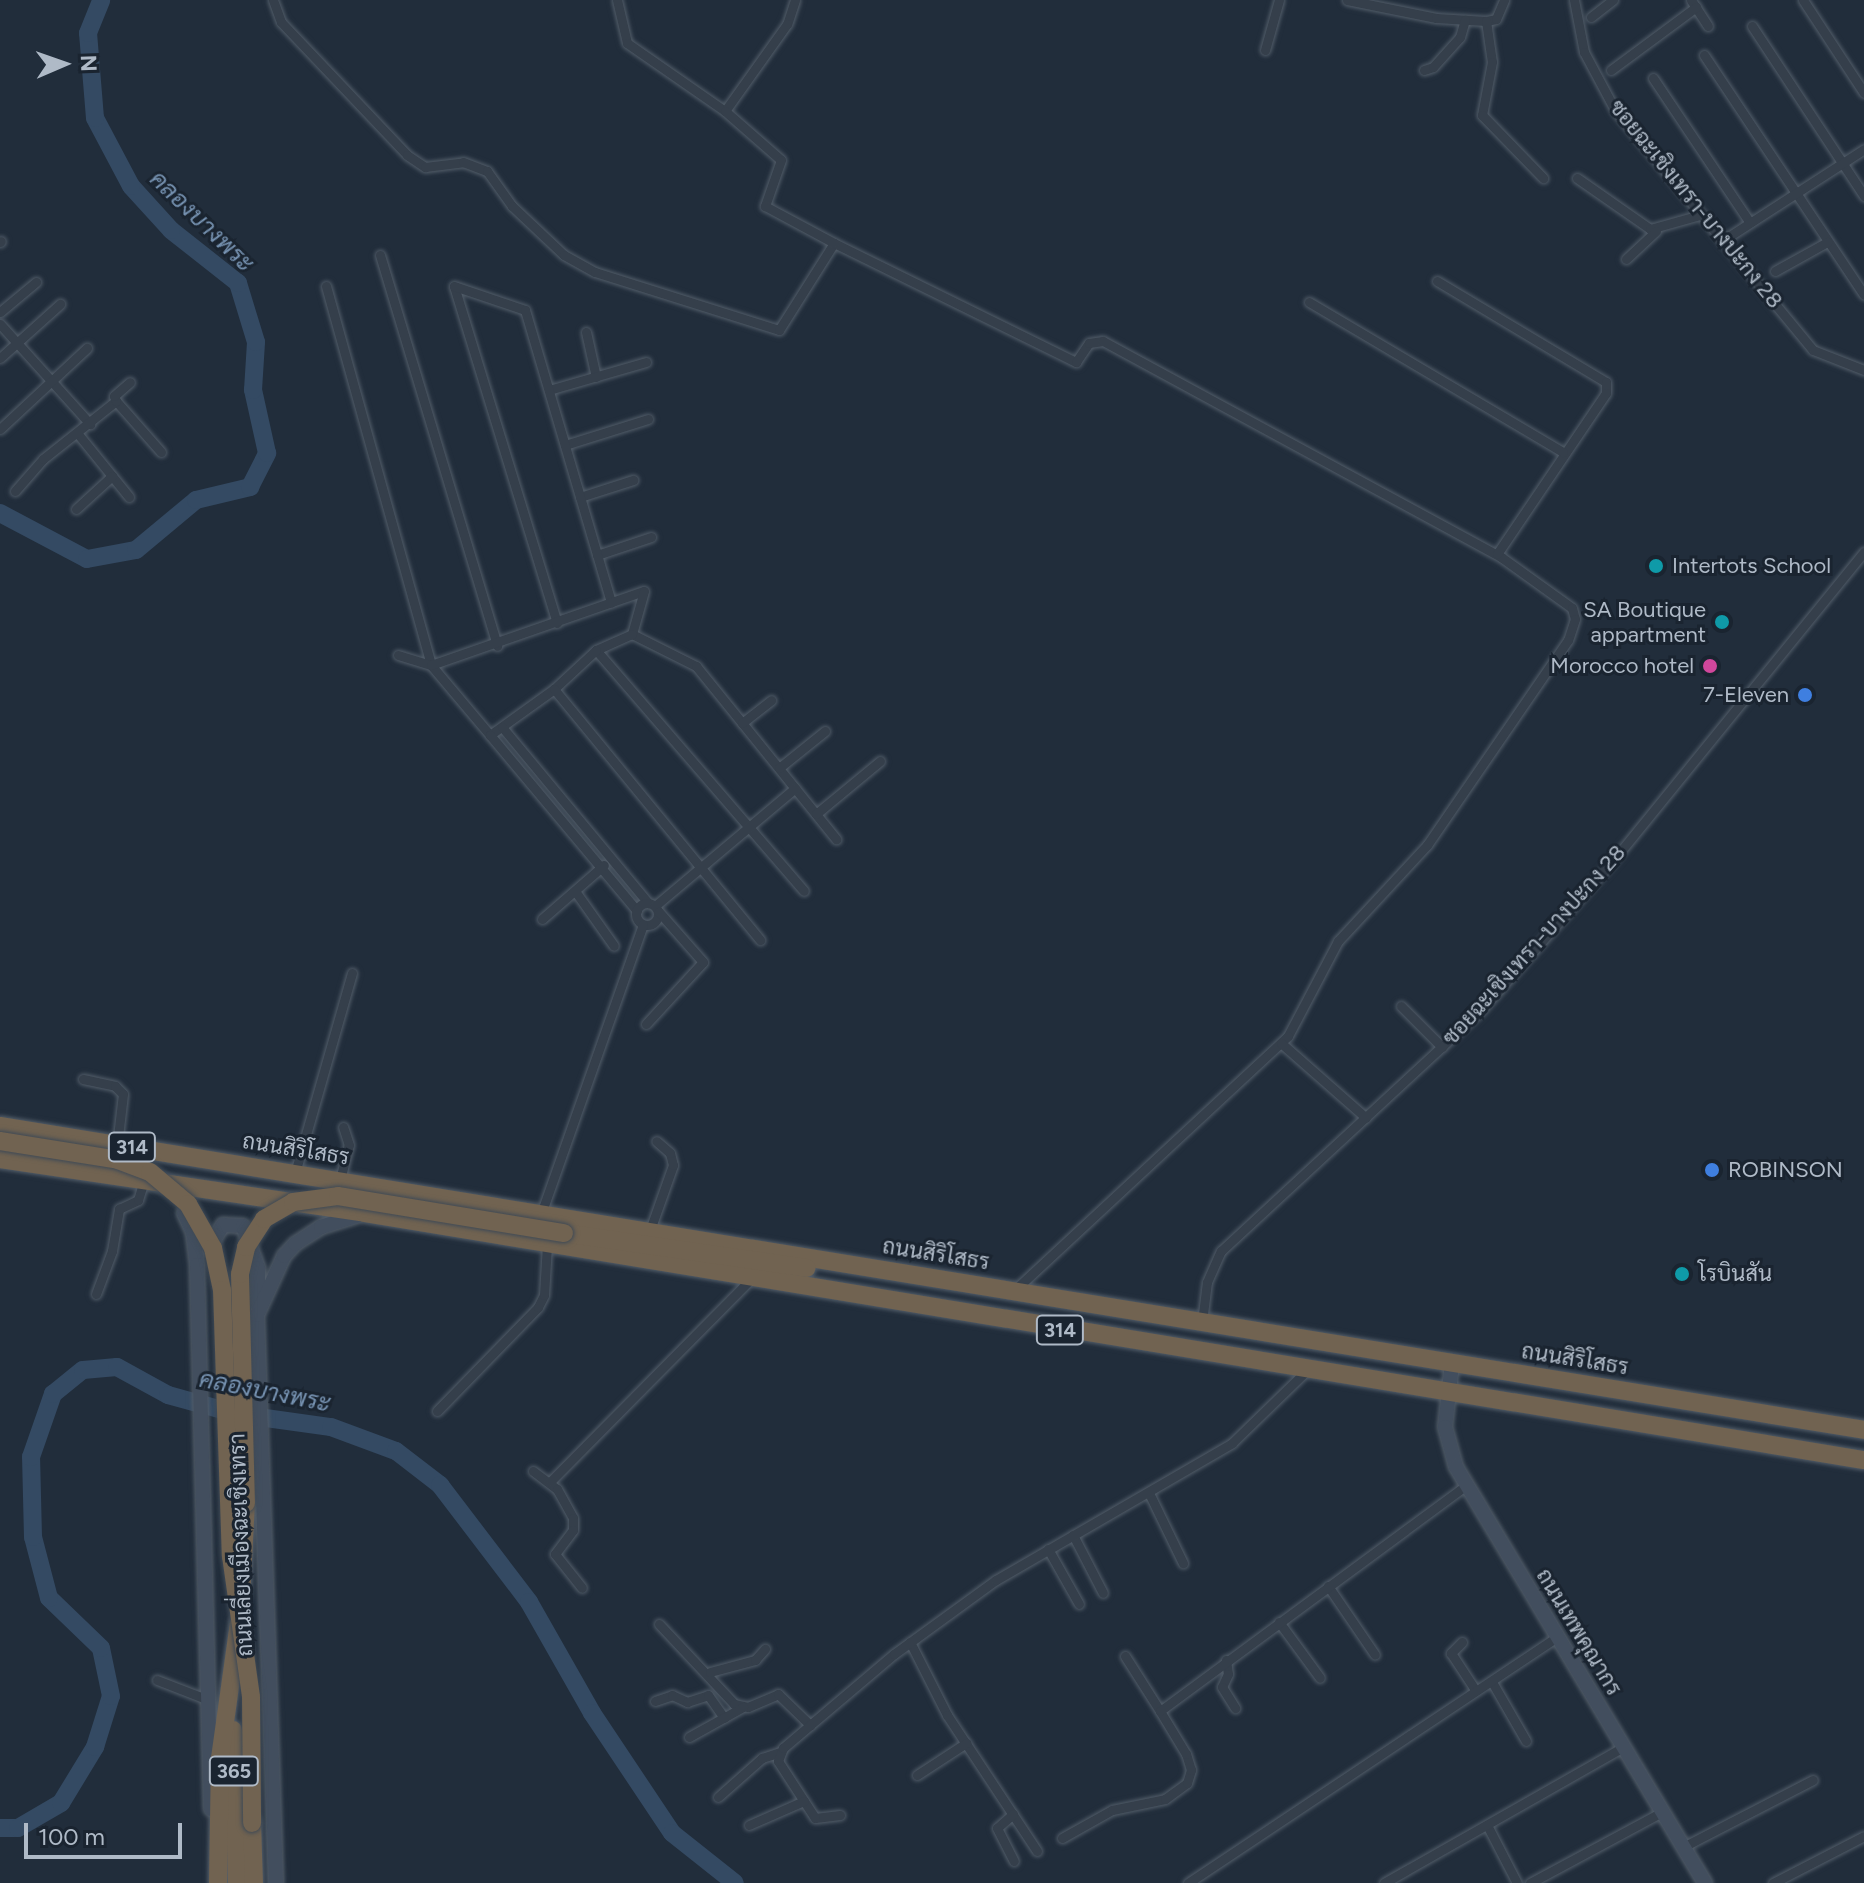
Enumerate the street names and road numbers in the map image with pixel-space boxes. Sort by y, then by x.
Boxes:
street label: ซอยฉะเชิงเทรา-บางปะกง 28 [1604,95,1788,313]
street label: ซอยฉะเชิงเทรา-บางปะกง 28 [1437,840,1631,1050]
street label: ถนนสิริโสธร [241,1128,351,1170]
road number: 314 [106,1131,158,1163]
street label: ถนนสิริโสธร [881,1233,991,1275]
road number: 314 [1034,1314,1086,1346]
street label: ถนนสิริโสธร [1520,1338,1630,1380]
street label: ถนนเลี่ยงเมืองฉะเชิงเทรา [224,1433,258,1657]
street label: ถนนเทพคุณากร [1531,1564,1627,1700]
road number: 365 [208,1755,260,1787]

